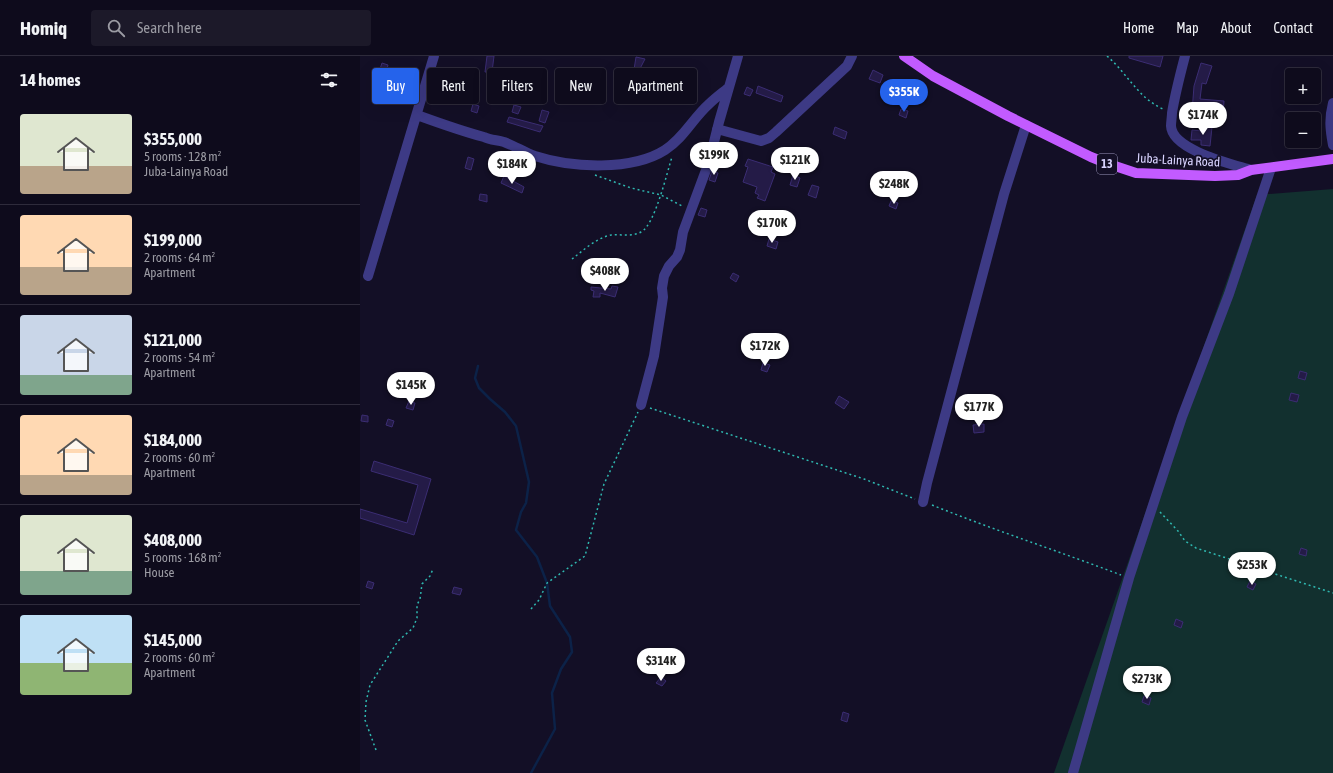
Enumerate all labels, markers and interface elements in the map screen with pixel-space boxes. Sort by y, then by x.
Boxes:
search box [91,10,371,46]
text: Homiq [20,17,67,39]
icon: search [105,17,127,39]
text: Search here [137,19,202,36]
text: Home [1123,20,1154,36]
text: Map [1176,20,1199,36]
text: About [1221,20,1252,36]
text: Contact [1274,20,1313,36]
chip: Buy [372,68,419,104]
chip: Rent [427,68,479,104]
chip: Filters [487,68,547,104]
chip: New [555,68,606,104]
chip: Apartment [614,68,697,104]
map controls [1285,68,1321,148]
button: + [1285,68,1321,104]
icon: filters [318,69,340,91]
text: 14 homes [20,70,81,90]
pin: $355K [876,79,932,113]
text: $355K [889,84,919,99]
pin: $174K [1175,102,1231,136]
text: $174K [1188,107,1218,122]
button: − [1285,112,1321,148]
text: $355,000 [144,129,202,149]
icon: home [52,130,100,178]
pin: $199K [686,142,742,176]
text: $199K [699,147,729,162]
pin: $121K [767,147,823,181]
text: 5 rooms · 128 m² [144,149,221,164]
street label: Juba-Lainya Road [1136,150,1220,170]
pin: $184K [484,151,540,185]
text: $121K [780,152,810,167]
road number: 13 [1097,154,1117,174]
text: $184K [497,156,527,171]
text: Juba-Lainya Road [144,164,228,179]
pin: $248K [866,171,922,205]
text: $248K [879,176,909,191]
pin: $170K [744,210,800,244]
text: $170K [757,215,787,230]
text: $199,000 [144,230,202,250]
icon: home [52,231,100,279]
text: 2 rooms · 64 m² [144,250,215,265]
pin: $408K [577,258,633,292]
text: $408K [590,263,620,278]
text: Apartment [144,265,195,280]
text: $121,000 [144,330,202,350]
icon: home [52,331,100,379]
pin: $172K [737,333,793,367]
text: $172K [750,338,780,353]
text: 2 rooms · 54 m² [144,350,215,365]
text: Apartment [144,365,195,380]
pin: $145K [383,372,439,406]
text: $145K [396,377,426,392]
pin: $177K [951,394,1007,428]
text: $177K [964,399,994,414]
text: $184,000 [144,430,202,450]
icon: home [52,431,100,479]
text: 2 rooms · 60 m² [144,450,215,465]
text: Apartment [144,465,195,480]
text: $408,000 [144,530,202,550]
icon: home [52,531,100,579]
text: 5 rooms · 168 m² [144,550,221,565]
pin: $253K [1224,552,1280,586]
text: $253K [1237,557,1267,572]
text: House [144,565,174,580]
text: $145,000 [144,630,202,650]
icon: home [52,631,100,679]
pin: $314K [633,648,689,682]
text: 2 rooms · 60 m² [144,650,215,665]
text: $314K [646,653,676,668]
text: Apartment [144,665,195,680]
pin: $273K [1119,666,1175,700]
text: $273K [1132,671,1162,686]

